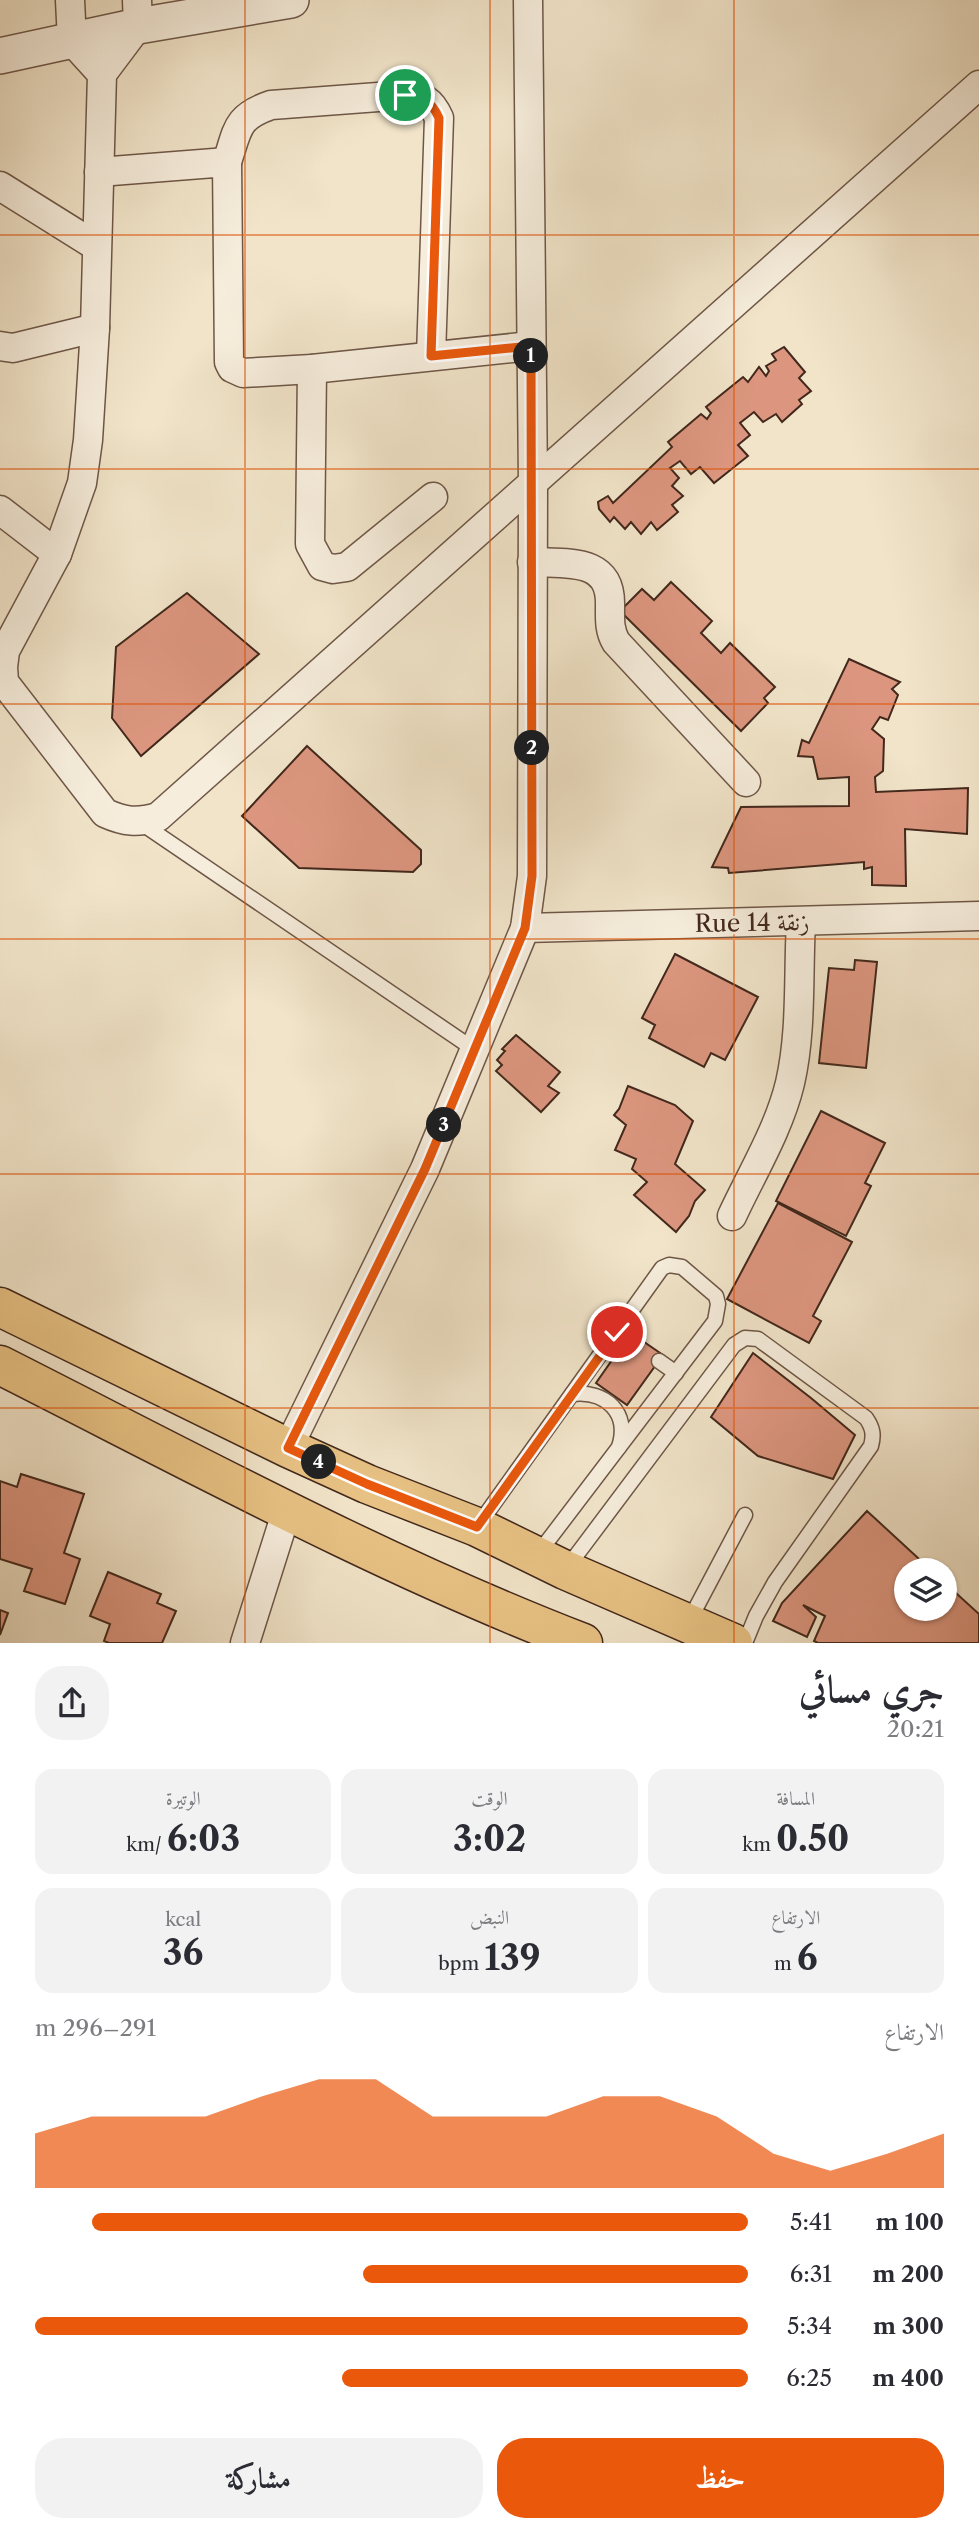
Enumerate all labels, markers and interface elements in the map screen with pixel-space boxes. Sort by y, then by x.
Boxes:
pin [375,65,435,125]
icon: arrive [386,76,424,114]
pin: 1 [514,338,548,374]
text: 1 [526,344,535,367]
pin: 2 [514,730,550,766]
text: 2 [526,736,537,759]
street label: Rue 14 زنقة [694,907,810,938]
pin: 3 [426,1108,462,1142]
text: 3 [438,1113,449,1136]
pin [587,1302,647,1362]
icon: check [598,1313,636,1351]
pin: 4 [302,1444,336,1480]
text: 4 [313,1450,324,1473]
map controls [894,1558,957,1621]
button: layers [894,1558,957,1621]
text: جري مسائي [799,1665,944,1712]
button: share [35,1666,109,1740]
text: 20:21 [887,1715,944,1743]
text: الوتيرة [166,1787,201,1810]
text: الوقت [471,1787,508,1810]
text: المسافة [776,1787,815,1810]
text: 6:03 [167,1817,240,1860]
text: 3:02 [453,1817,526,1860]
text: 0.50 [776,1817,849,1860]
text: /km [126,1833,167,1856]
text: km [742,1833,776,1856]
text: النبض [470,1906,509,1929]
text: الارتفاع [771,1906,820,1929]
text: kcal [165,1908,201,1931]
text: 36 [163,1931,204,1974]
text: 139 [484,1936,541,1979]
text: 6 [797,1936,818,1979]
text: bpm [438,1952,484,1975]
text: m [774,1952,797,1975]
text: 291–296 m [35,2014,156,2042]
text: الارتفاع [884,2018,944,2046]
text: 5:41 [790,2208,832,2236]
text: 100 m [876,2208,944,2236]
text: 6:31 [790,2260,832,2288]
text: 200 m [872,2260,944,2288]
text: 5:34 [787,2312,832,2340]
text: 300 m [873,2312,944,2340]
text: 6:25 [786,2364,832,2392]
text: 400 m [872,2364,944,2392]
button: مشاركة [35,2438,483,2518]
button: حفظ [497,2438,944,2518]

